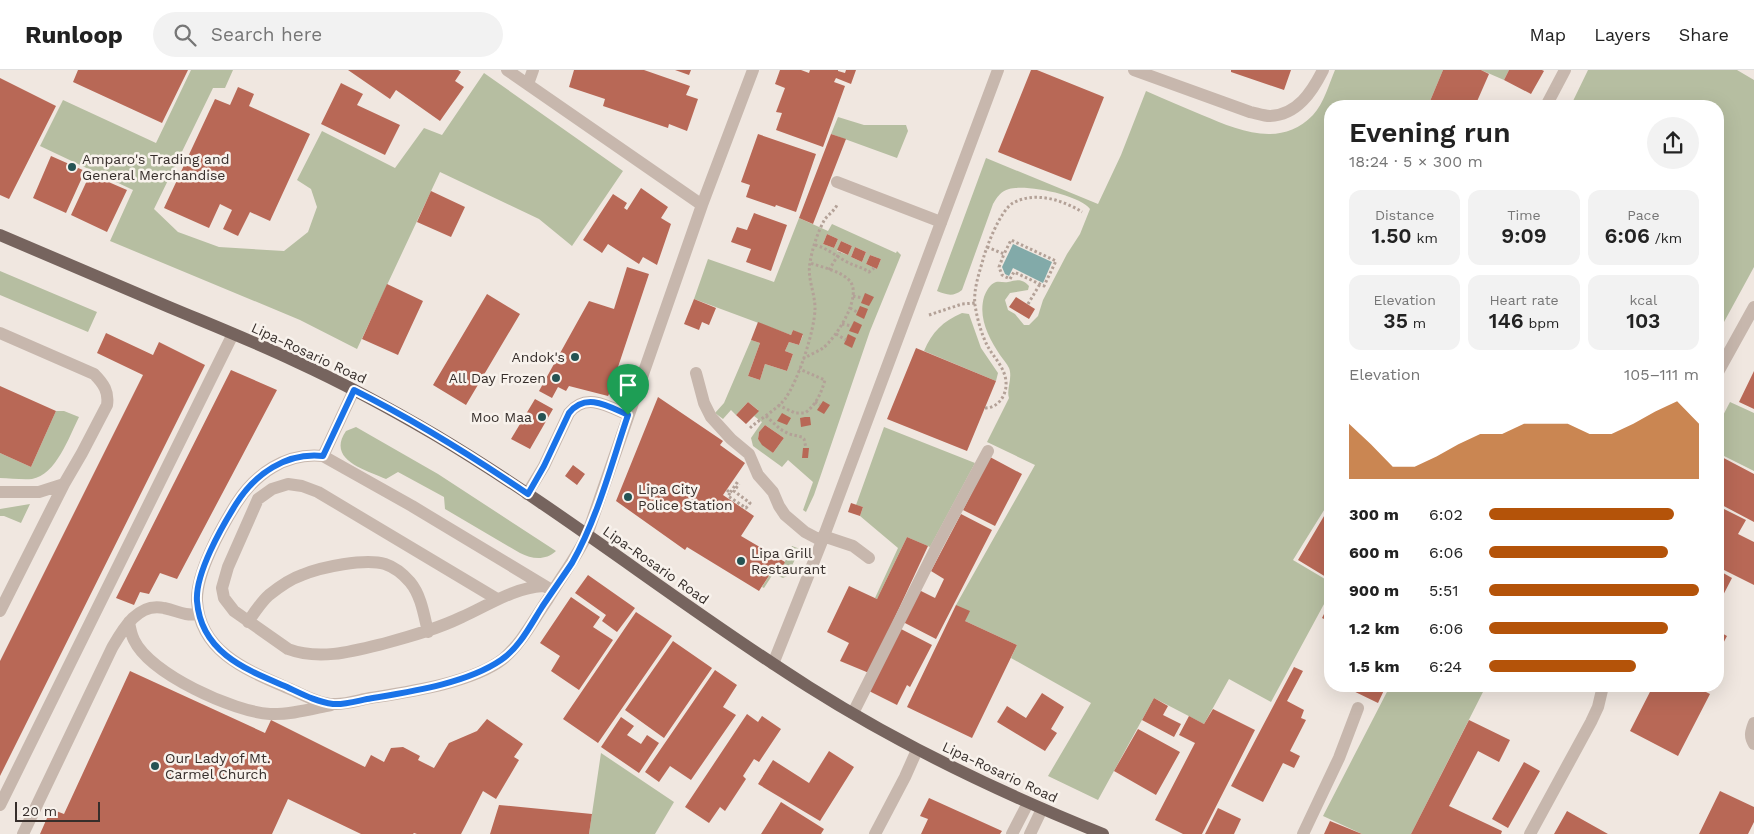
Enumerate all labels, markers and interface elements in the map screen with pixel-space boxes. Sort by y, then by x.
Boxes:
search box [153,12,503,57]
text: Runloop [25,21,123,49]
icon: search [171,21,199,49]
text: Search here [211,23,322,46]
text: Map [1529,24,1566,45]
text: Layers [1594,24,1651,45]
text: Share [1679,24,1729,45]
text: Evening run [1349,116,1510,149]
button: share [1647,117,1699,169]
place label: Amparo's Trading and General Merchandise [82,151,229,183]
text: 18:24 · 5 × 300 m [1349,152,1483,171]
marker: Amparo's Trading and General Merchandise [66,161,78,173]
text: Distance [1375,207,1434,223]
text: Time [1507,207,1541,223]
text: Pace [1627,207,1660,223]
text: 1.50 [1372,223,1412,248]
text: 9:09 [1501,223,1547,248]
text: 6:06 [1605,223,1650,248]
text: km [1412,230,1438,246]
text: /km [1650,230,1682,246]
text: Elevation [1373,292,1436,308]
text: Heart rate [1489,292,1559,308]
text: kcal [1629,292,1657,308]
text: 35 [1383,308,1408,333]
text: 146 [1489,308,1524,333]
text: 103 [1626,308,1660,333]
text: m [1408,315,1426,331]
text: bpm [1524,315,1559,331]
street label: Lipa-Rosario Road [249,319,369,387]
place label: Andok's [512,349,565,365]
marker: Andok's [569,351,581,363]
pin [607,364,649,415]
text: Elevation [1349,365,1420,384]
text: 105–111 m [1624,365,1699,384]
place label: All Day Frozen [449,370,546,386]
icon: arrive [614,371,642,399]
marker: All Day Frozen [550,372,562,384]
place label: Moo Maa [471,409,532,425]
marker: Moo Maa [536,411,548,423]
place label: Lipa City Police Station [638,481,733,513]
marker: Lipa City Police Station [622,491,634,503]
text: 300 m [1349,505,1399,524]
text: 6:02 [1429,505,1463,524]
street label: Lipa-Rosario Road [600,523,712,607]
text: 600 m [1349,543,1399,562]
text: 6:06 [1429,543,1463,562]
place label: Lipa Grill Restaurant [751,545,826,577]
marker: Lipa Grill Restaurant [735,555,747,567]
text: 900 m [1349,581,1399,600]
text: 5:51 [1429,581,1459,600]
text: 1.2 km [1349,619,1400,638]
text: 6:06 [1429,619,1463,638]
text: 1.5 km [1349,657,1399,676]
text: 6:24 [1429,657,1462,676]
street label: Lipa-Rosario Road [940,738,1060,806]
place label: Our Lady of Mt. Carmel Church [165,750,271,782]
marker: Our Lady of Mt. Carmel Church [149,760,161,772]
scale bar [15,799,100,822]
text: 20 m [22,803,57,819]

